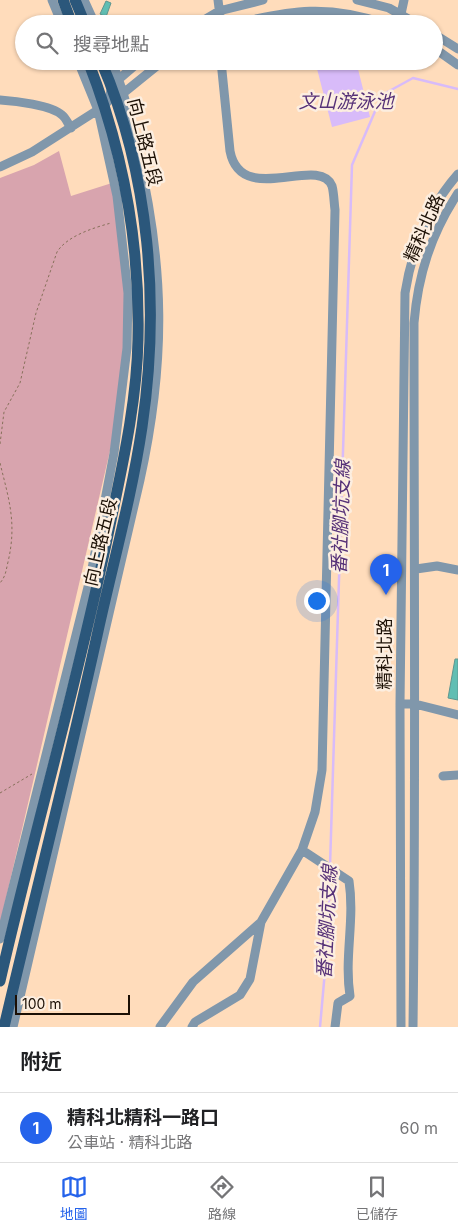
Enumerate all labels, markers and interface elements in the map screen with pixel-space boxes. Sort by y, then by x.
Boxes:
search box [15,15,443,70]
icon: search [33,29,61,57]
text: 搜尋地點 [73,33,149,56]
water label: 文山游泳池 [298,90,395,113]
street label: 向上路五段 [124,96,166,188]
street label: 精科北路 [400,191,448,265]
water label: 番社腳坑支線 [328,458,355,574]
street label: 向上路五段 [80,496,120,588]
pin: 1 [370,554,402,595]
your location [304,588,330,614]
street label: 精科北路 [374,618,395,690]
water label: 番社腳坑支線 [313,862,342,980]
scale bar [15,992,130,1015]
text: 100 m [22,995,62,1012]
text: 附近 [20,1049,62,1074]
text: 精科北精科一路口 [67,1106,219,1129]
text: 1 [33,1118,39,1138]
text: 60 m [399,1118,438,1138]
text: 公車站 · 精科北路 [67,1132,193,1152]
tab: 地圖 [60,1173,88,1223]
tab: 路線 [208,1173,236,1223]
tab: 已儲存 [356,1173,398,1223]

